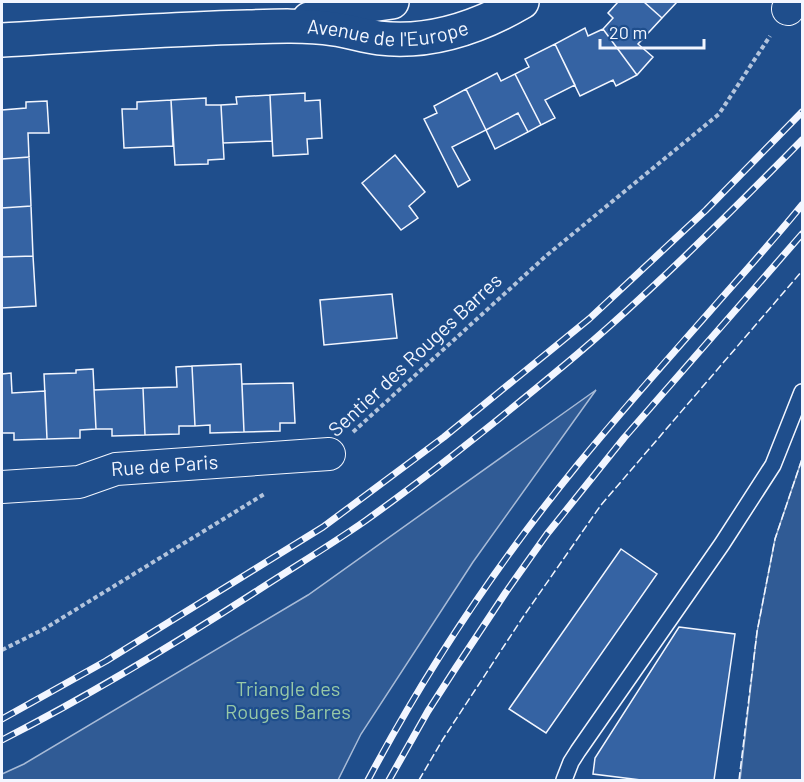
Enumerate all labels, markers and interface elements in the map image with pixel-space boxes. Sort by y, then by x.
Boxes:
scale bar [600,12,704,50]
street label: Avenue de l'Europe [306,14,471,50]
text: 20 m [609,21,647,43]
street label: Sentier des Rouges Barres [323,268,506,441]
street label: Rue de Paris [110,449,219,480]
park label: Triangle des Rouges Barres [225,676,351,723]

